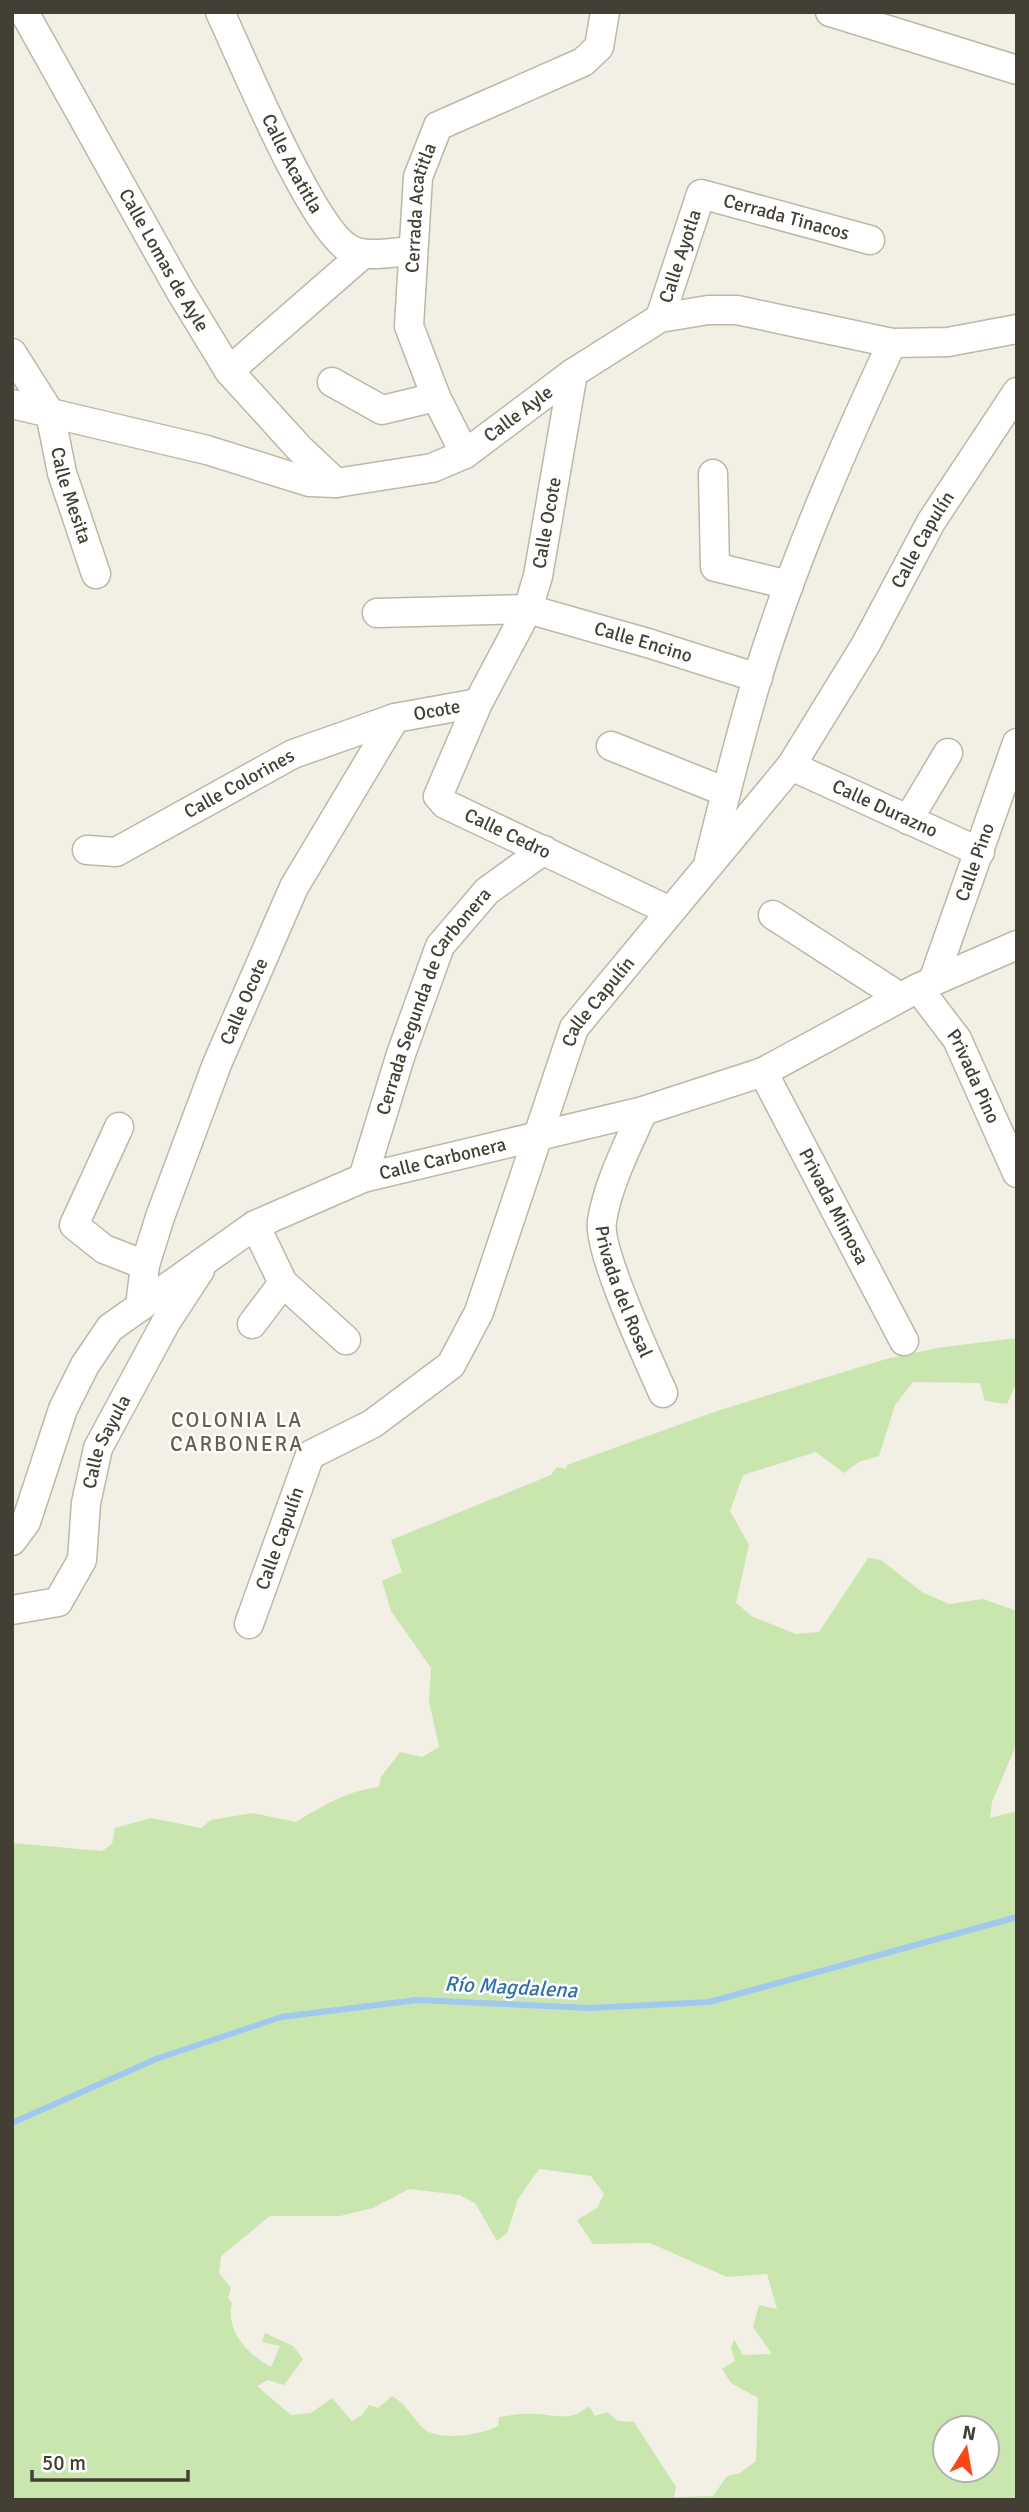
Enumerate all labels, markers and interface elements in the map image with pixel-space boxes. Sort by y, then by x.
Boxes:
street label: Calle Acatitla [256,110,328,218]
street label: Cerrada Acatitla [400,139,442,274]
street label: Calle Lomas de Ayle [113,185,214,336]
street label: Cerrada Tinacos [721,189,852,246]
street label: Calle Ayotla [654,206,707,306]
street label: Calle Ayle [479,380,558,448]
street label: Calle Mesita [45,445,97,547]
street label: Calle Ocote [527,475,567,571]
street label: Calle Capulín [886,487,960,593]
street label: Calle Encino [591,616,695,668]
street label: Ocote [411,694,462,726]
street label: Calle Colorines [180,744,299,824]
street label: Calle Durazno [828,774,941,843]
street label: Calle Cedro [460,803,555,865]
street label: Calle Pino [950,820,1000,905]
street label: Cerrada Segunda de Carbonera [371,883,497,1118]
street label: Calle Capulín [557,952,640,1050]
street label: Calle Ocote [215,954,274,1049]
street label: Privada Pino [942,1024,1005,1127]
street label: Calle Carbonera [377,1132,509,1186]
street label: Privada Mimosa [793,1144,874,1269]
street label: Privada del Rosal [589,1224,658,1361]
street label: Calle Sayula [77,1391,136,1491]
district label: COLONIA LA CARBONERA [170,1407,304,1457]
street label: Calle Capulín [250,1484,310,1593]
water label: Río Magdalena [444,1971,579,2004]
north arrow [931,2414,1001,2484]
text: N [960,2420,978,2446]
scale bar [32,2438,187,2482]
text: 50 m [42,2450,86,2476]

